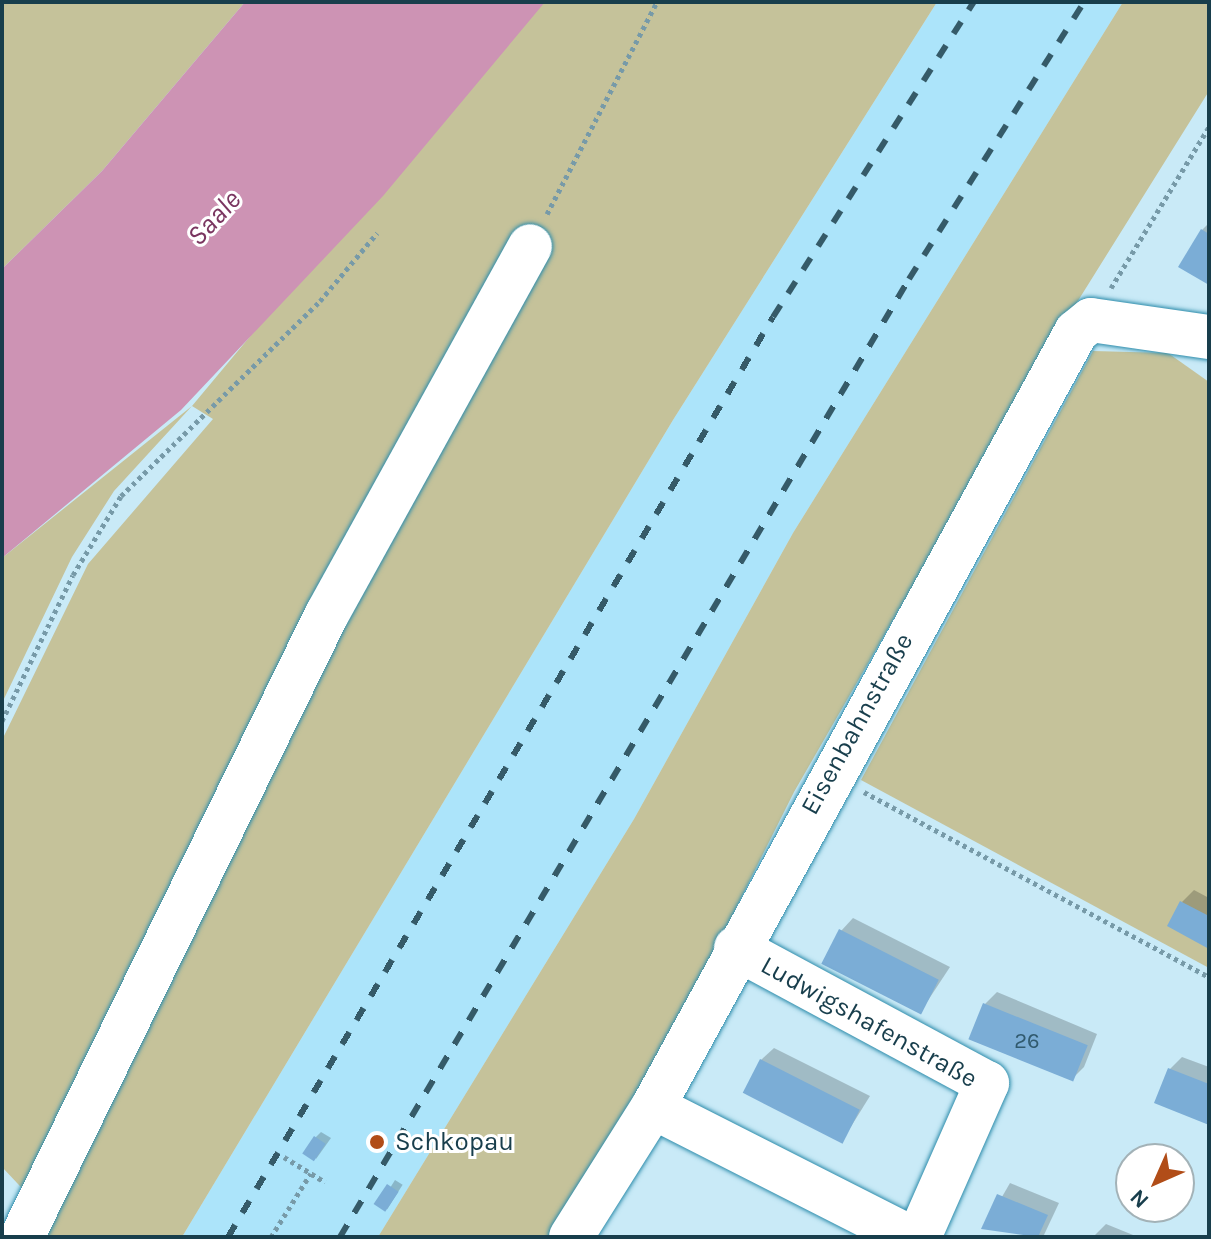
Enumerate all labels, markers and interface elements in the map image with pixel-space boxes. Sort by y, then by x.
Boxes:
water label: Saale [180,183,248,253]
street label: Eisenbahnstraße [794,628,920,820]
street label: Ludwigshafenstraße [755,950,983,1094]
house number: 26 [1014,1029,1040,1055]
place label: Schkopau [395,1126,514,1158]
marker: Schkopau [366,1131,388,1153]
north arrow [1115,1143,1195,1223]
text: N [1125,1184,1154,1213]

